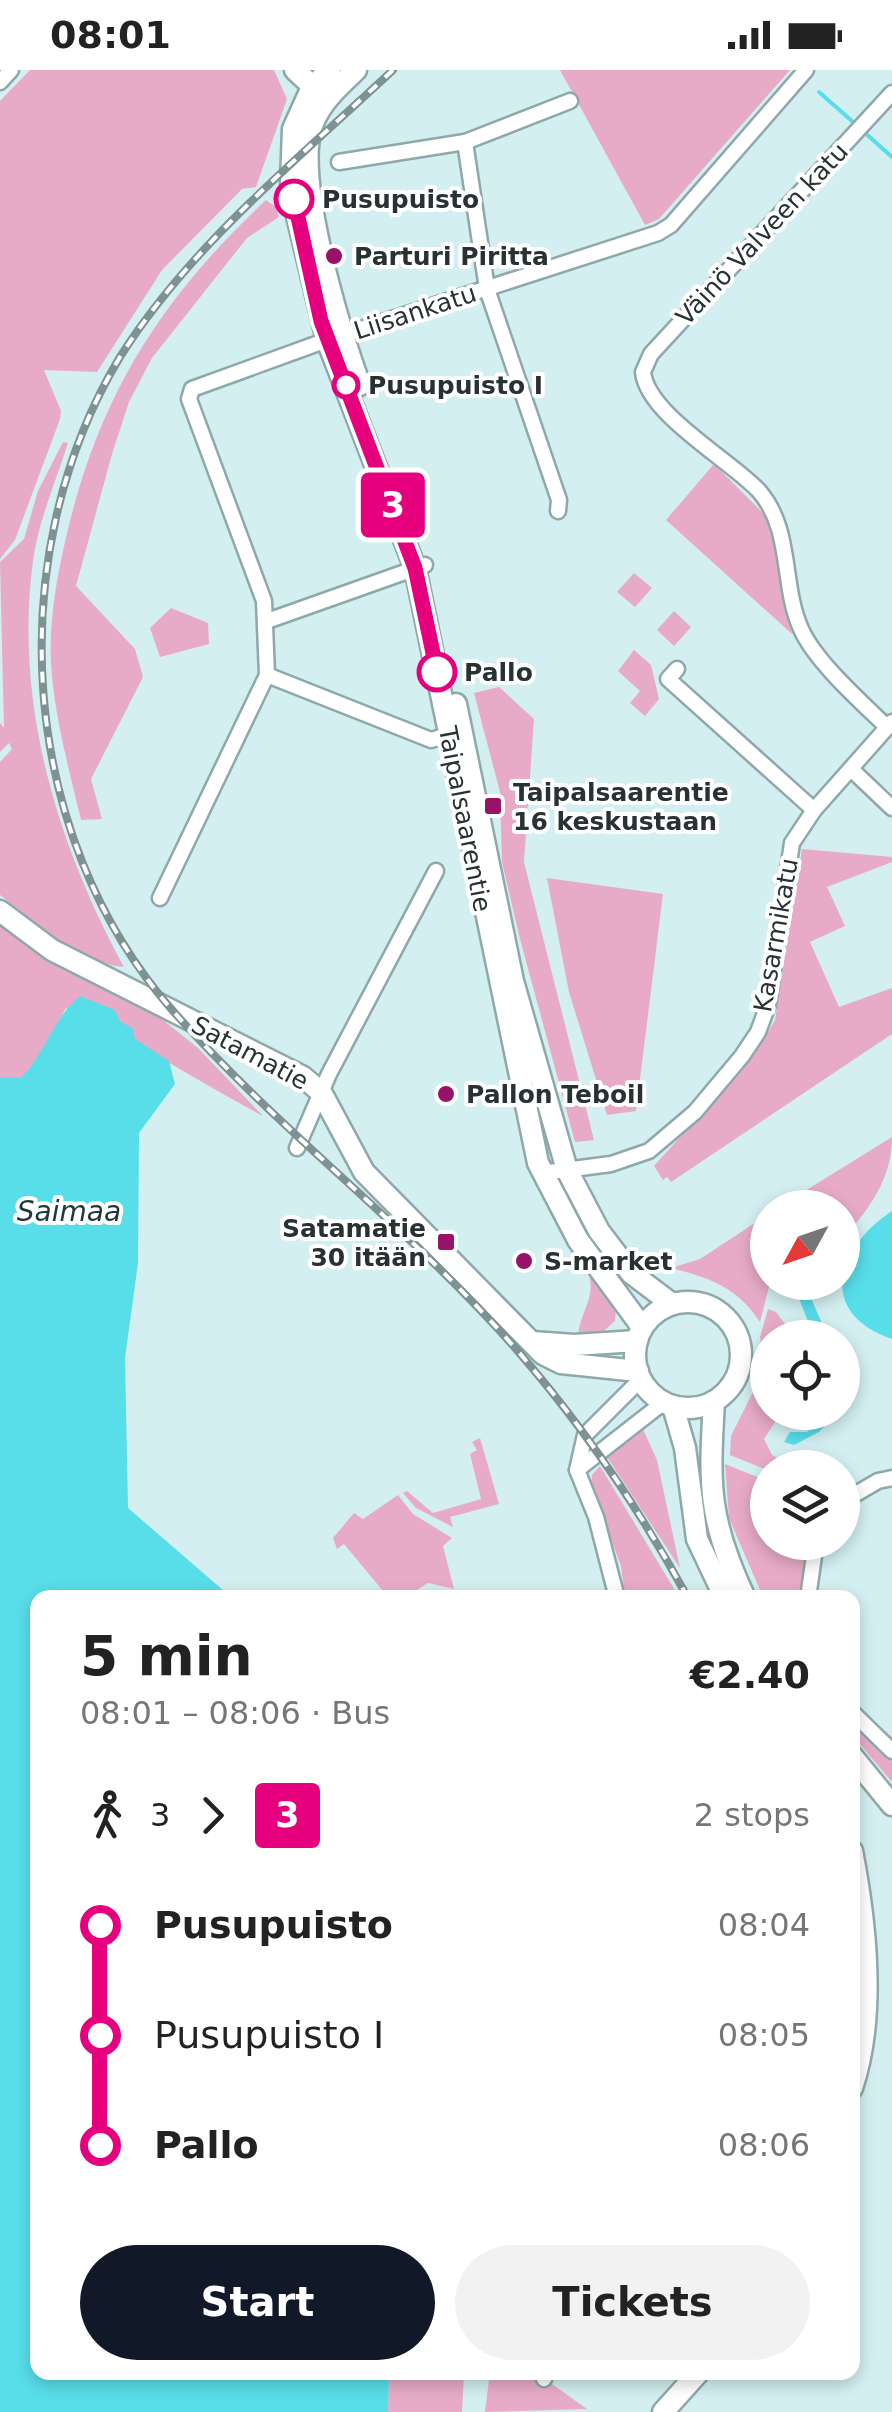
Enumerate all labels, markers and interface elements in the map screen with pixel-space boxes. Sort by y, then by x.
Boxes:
text: 08:01 [50,13,171,57]
street label: Väinö Valveen katu [670,137,854,331]
marker: Pusupuisto [275,180,313,218]
place label: Pusupuisto [322,185,479,214]
place label: Parturi Piritta [354,242,549,271]
marker: Parturi Piritta [323,245,345,267]
street label: Liisankatu [350,279,480,345]
place label: Pusupuisto I [368,371,543,400]
marker: Pusupuisto I [333,372,359,398]
line badge: 3 [360,472,426,538]
text: 3 [381,485,405,525]
marker: Pallo [418,653,456,691]
place label: Pallo [464,658,533,687]
street label: Taipalsaarentie [433,723,497,914]
place label: Taipalsaarentie 16 keskustaan [513,778,729,836]
marker: Taipalsaarentie 16 keskustaan [482,795,504,817]
street label: Kasarmikatu [748,856,804,1014]
street label: Satamatie [187,1010,313,1096]
place label: Pallon Teboil [466,1080,644,1109]
marker: Pallon Teboil [435,1083,457,1105]
north arrow [750,1190,860,1300]
map controls [750,1190,860,1560]
water label: Saimaa [17,1195,121,1228]
place label: Satamatie 30 itään [282,1214,426,1272]
marker: Satamatie 30 itään [435,1231,457,1253]
place label: S-market [544,1247,673,1276]
marker: S-market [513,1250,535,1272]
button: locate [750,1320,860,1430]
button: layers [750,1450,860,1560]
text: 5 min [80,1624,253,1688]
text: €2.40 [690,1653,810,1697]
text: 08:01 – 08:06 · Bus [80,1694,390,1732]
icon: walk [80,1788,135,1843]
icon: forward [185,1788,240,1843]
text: 3 [275,1795,300,1835]
text: 3 [150,1796,170,1834]
text: 2 stops [694,1796,810,1834]
text: Pusupuisto [154,1903,393,1947]
text: 08:04 [718,1906,810,1944]
text: Pusupuisto I [154,2013,384,2057]
text: 08:05 [718,2016,810,2054]
text: Pallo [154,2123,259,2167]
text: 08:06 [718,2126,810,2164]
button: Start [80,2245,435,2360]
button: Tickets [455,2245,810,2360]

